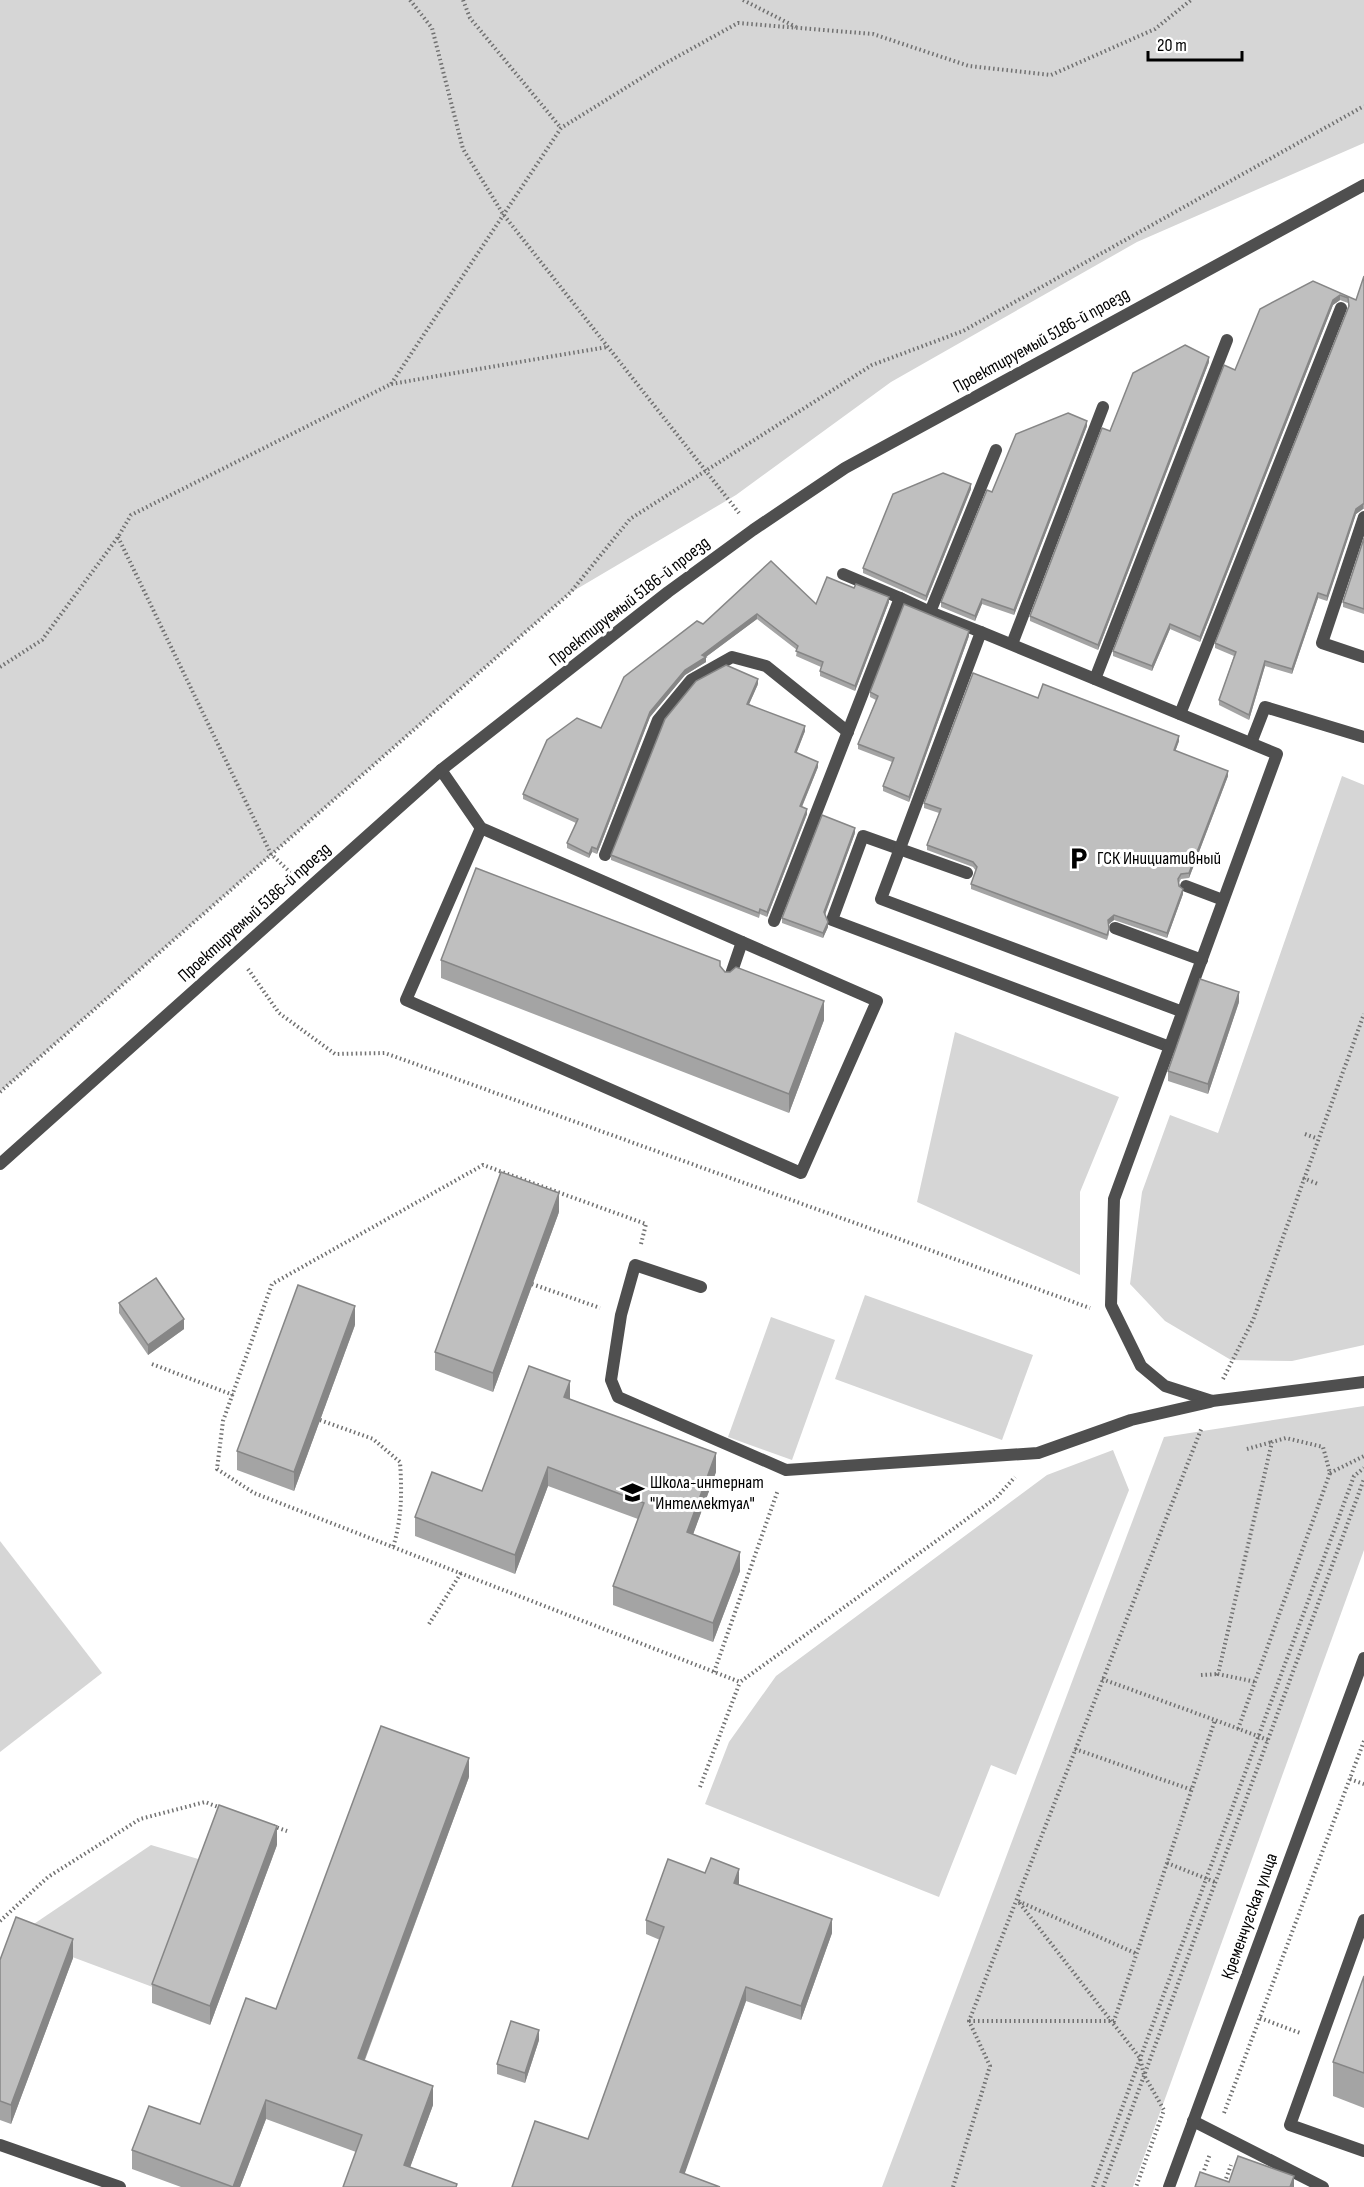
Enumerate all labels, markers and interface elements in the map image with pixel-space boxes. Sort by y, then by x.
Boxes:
scale bar [1148,24,1242,62]
text: 20 m [1157,35,1187,56]
street label: Проектируемый 5186-й проезд [950,283,1133,398]
street label: Проектируемый 5186-й проезд [545,532,714,671]
street label: Проектируемый 5186-й проезд [174,838,335,986]
parking icon: ГСК Инициативный [1066,845,1092,871]
place label: ГСК Инициативный [1097,848,1221,869]
place label: Школа-интернат "Интеллектуал" [650,1472,764,1514]
school or university icon: Школа-интернат "Интеллектуал" [619,1479,645,1505]
street label: Кременчугская улица [1217,1850,1282,1982]

